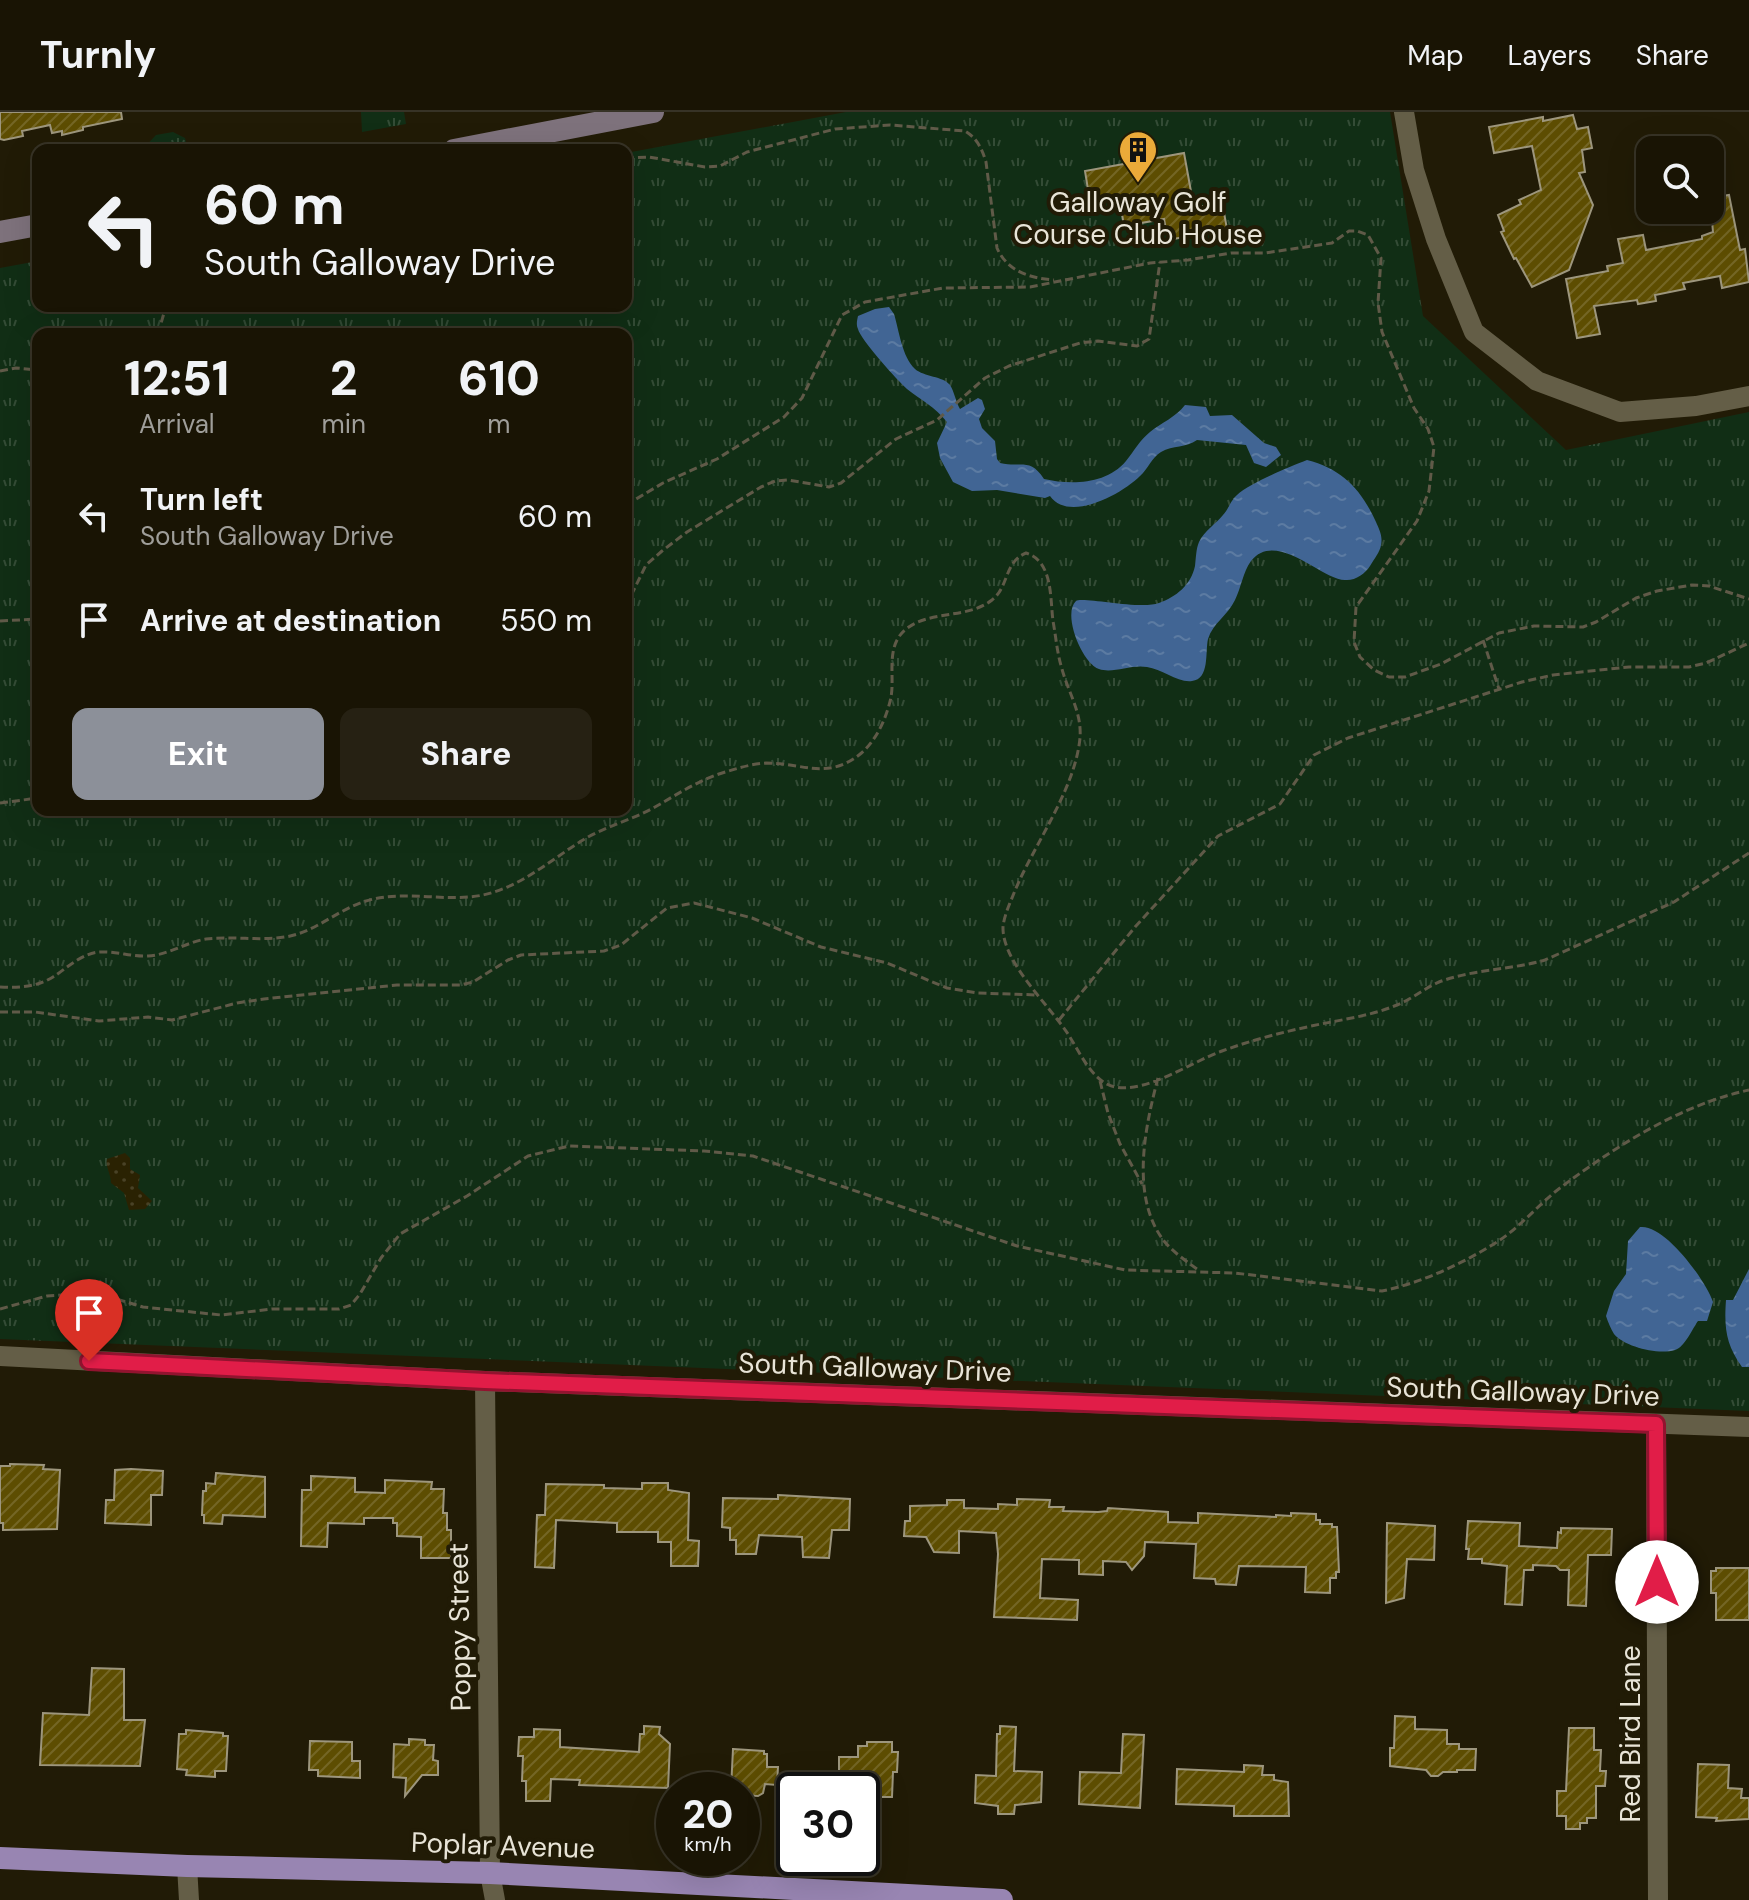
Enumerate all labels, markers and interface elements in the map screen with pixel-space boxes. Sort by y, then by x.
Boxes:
text: Turnly [40,30,156,80]
text: Map [1407,37,1464,74]
text: Layers [1508,37,1592,74]
text: Share [1636,37,1709,74]
building icon: Galloway Golf Course Club House [1117,129,1159,184]
map controls [1636,136,1724,224]
button: search [1636,136,1724,224]
text: 60 m [204,168,345,241]
icon: left [72,176,176,280]
place label: Galloway Golf Course Club House [1013,184,1263,253]
text: South Galloway Drive [204,239,556,286]
text: 12:51 [124,347,230,410]
text: 2 [330,347,358,410]
text: 610 [458,347,540,410]
text: Arrival [139,407,215,441]
text: min [322,407,366,441]
text: m [487,407,511,441]
text: Turn left [140,480,263,519]
icon: left [72,494,116,538]
text: 60 m [518,497,592,536]
text: South Galloway Drive [140,519,394,553]
icon: arrive [72,598,116,642]
text: Arrive at destination [140,601,441,640]
text: 550 m [500,601,592,640]
button: Exit [72,708,324,800]
button: Share [340,708,592,800]
pin [55,1279,123,1361]
icon: arrive [67,1291,111,1335]
street label: South Galloway Drive [738,1344,1012,1391]
street label: South Galloway Drive [1386,1368,1660,1415]
position arrow [1615,1540,1699,1624]
street label: Poppy Street [440,1543,479,1711]
street label: Red Bird Lane [1612,1645,1649,1823]
speed limit sign: 30 [776,1772,880,1876]
text: 20 [682,1788,734,1840]
street label: Poplar Avenue [410,1824,596,1867]
text: km/h [684,1831,732,1857]

